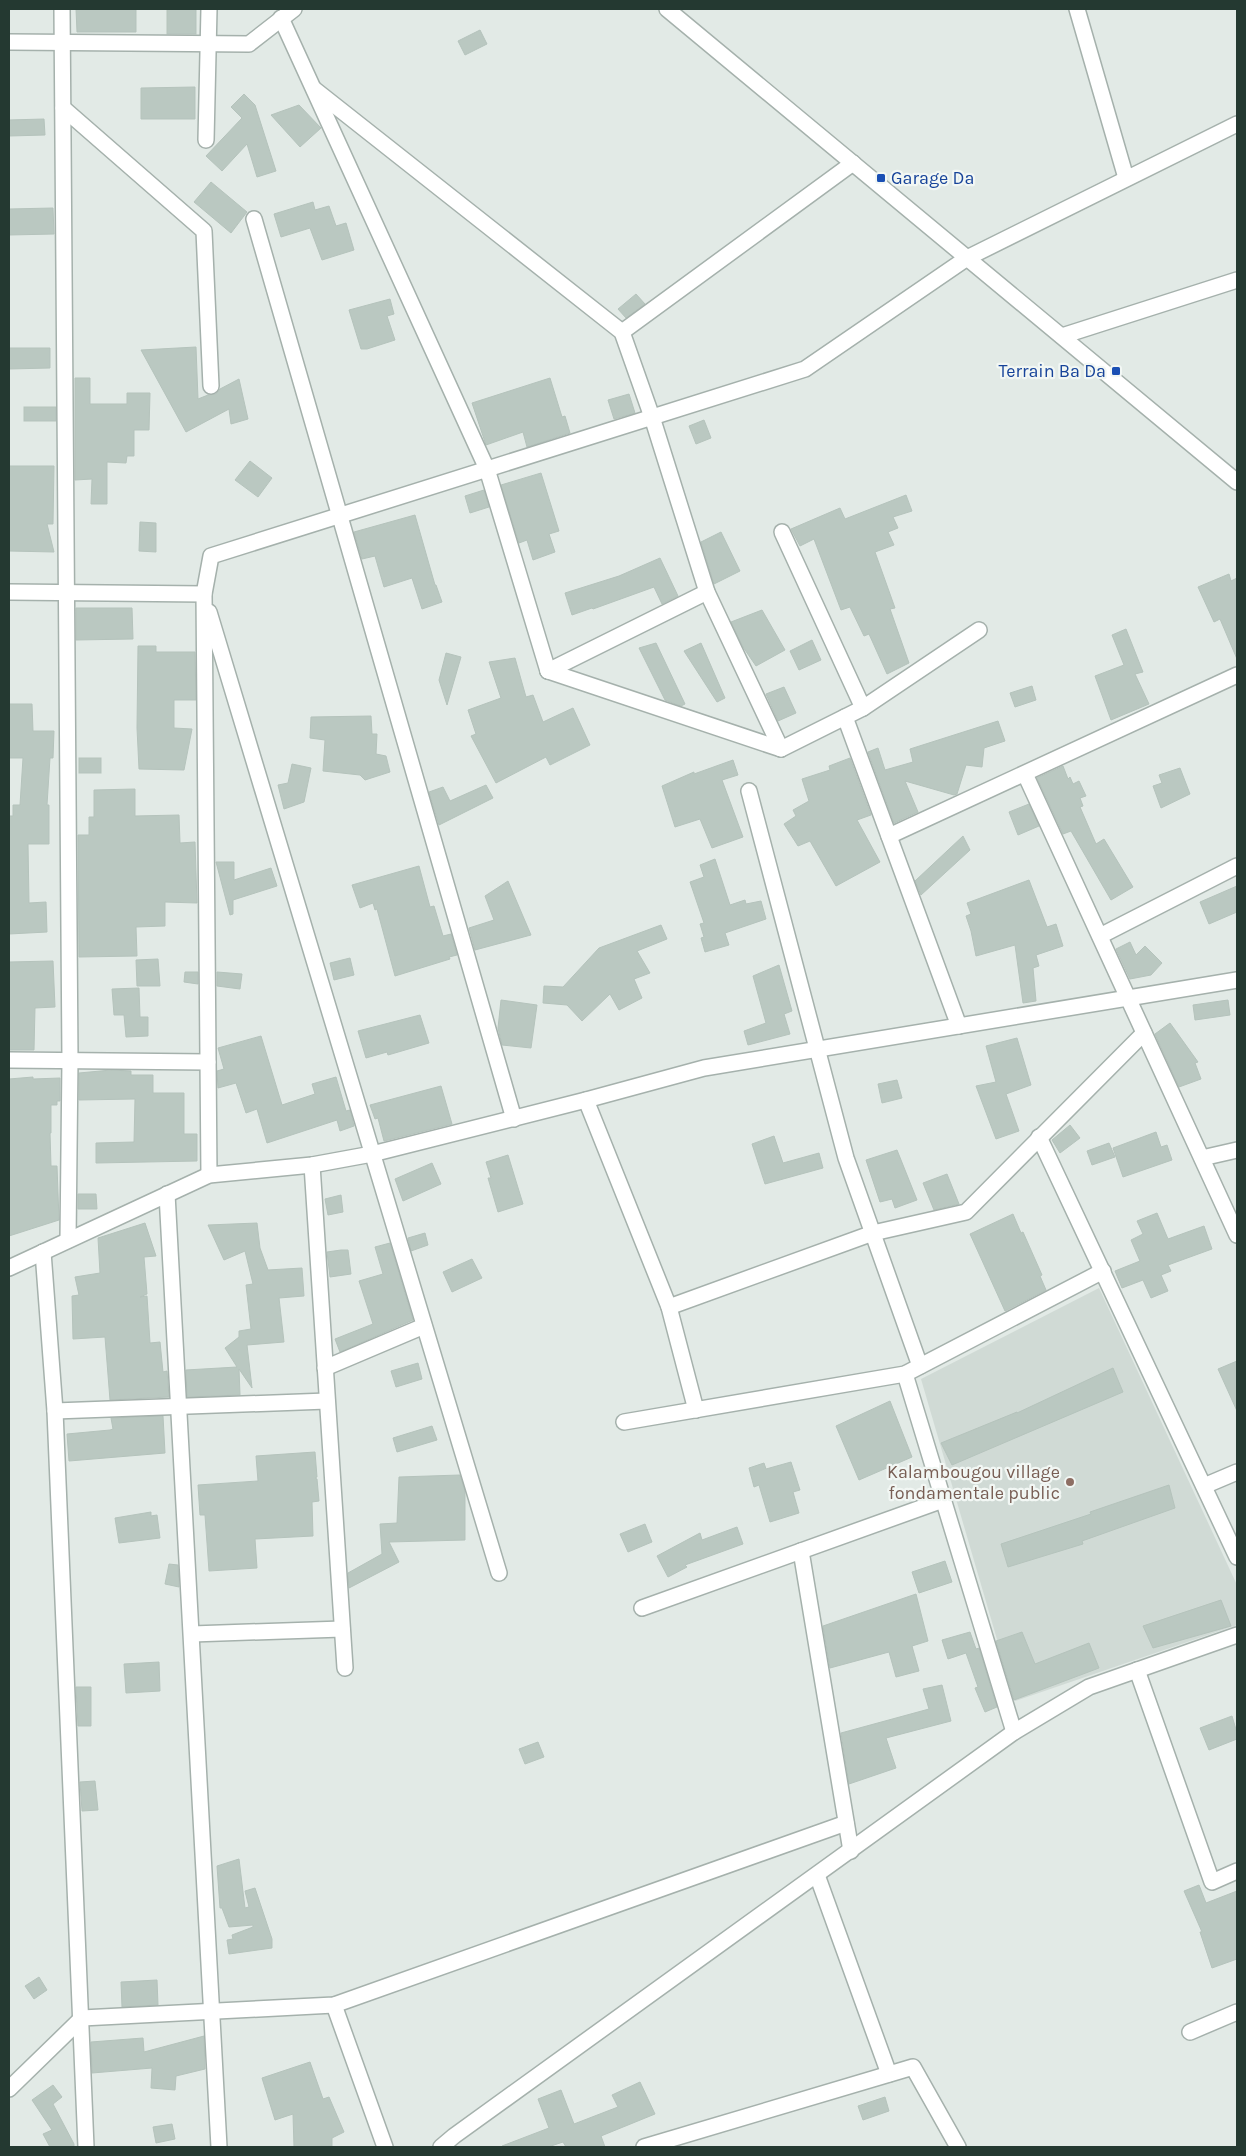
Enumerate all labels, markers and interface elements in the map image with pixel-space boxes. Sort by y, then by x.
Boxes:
place label: Garage Da [891,167,974,189]
marker: Garage Da [875,172,887,184]
place label: Terrain Ba Da [999,360,1106,382]
marker: Terrain Ba Da [1110,365,1122,377]
place label: Kalambougou village fondamentale public [887,1461,1060,1504]
marker: Kalambougou village fondamentale public [1064,1476,1076,1488]

